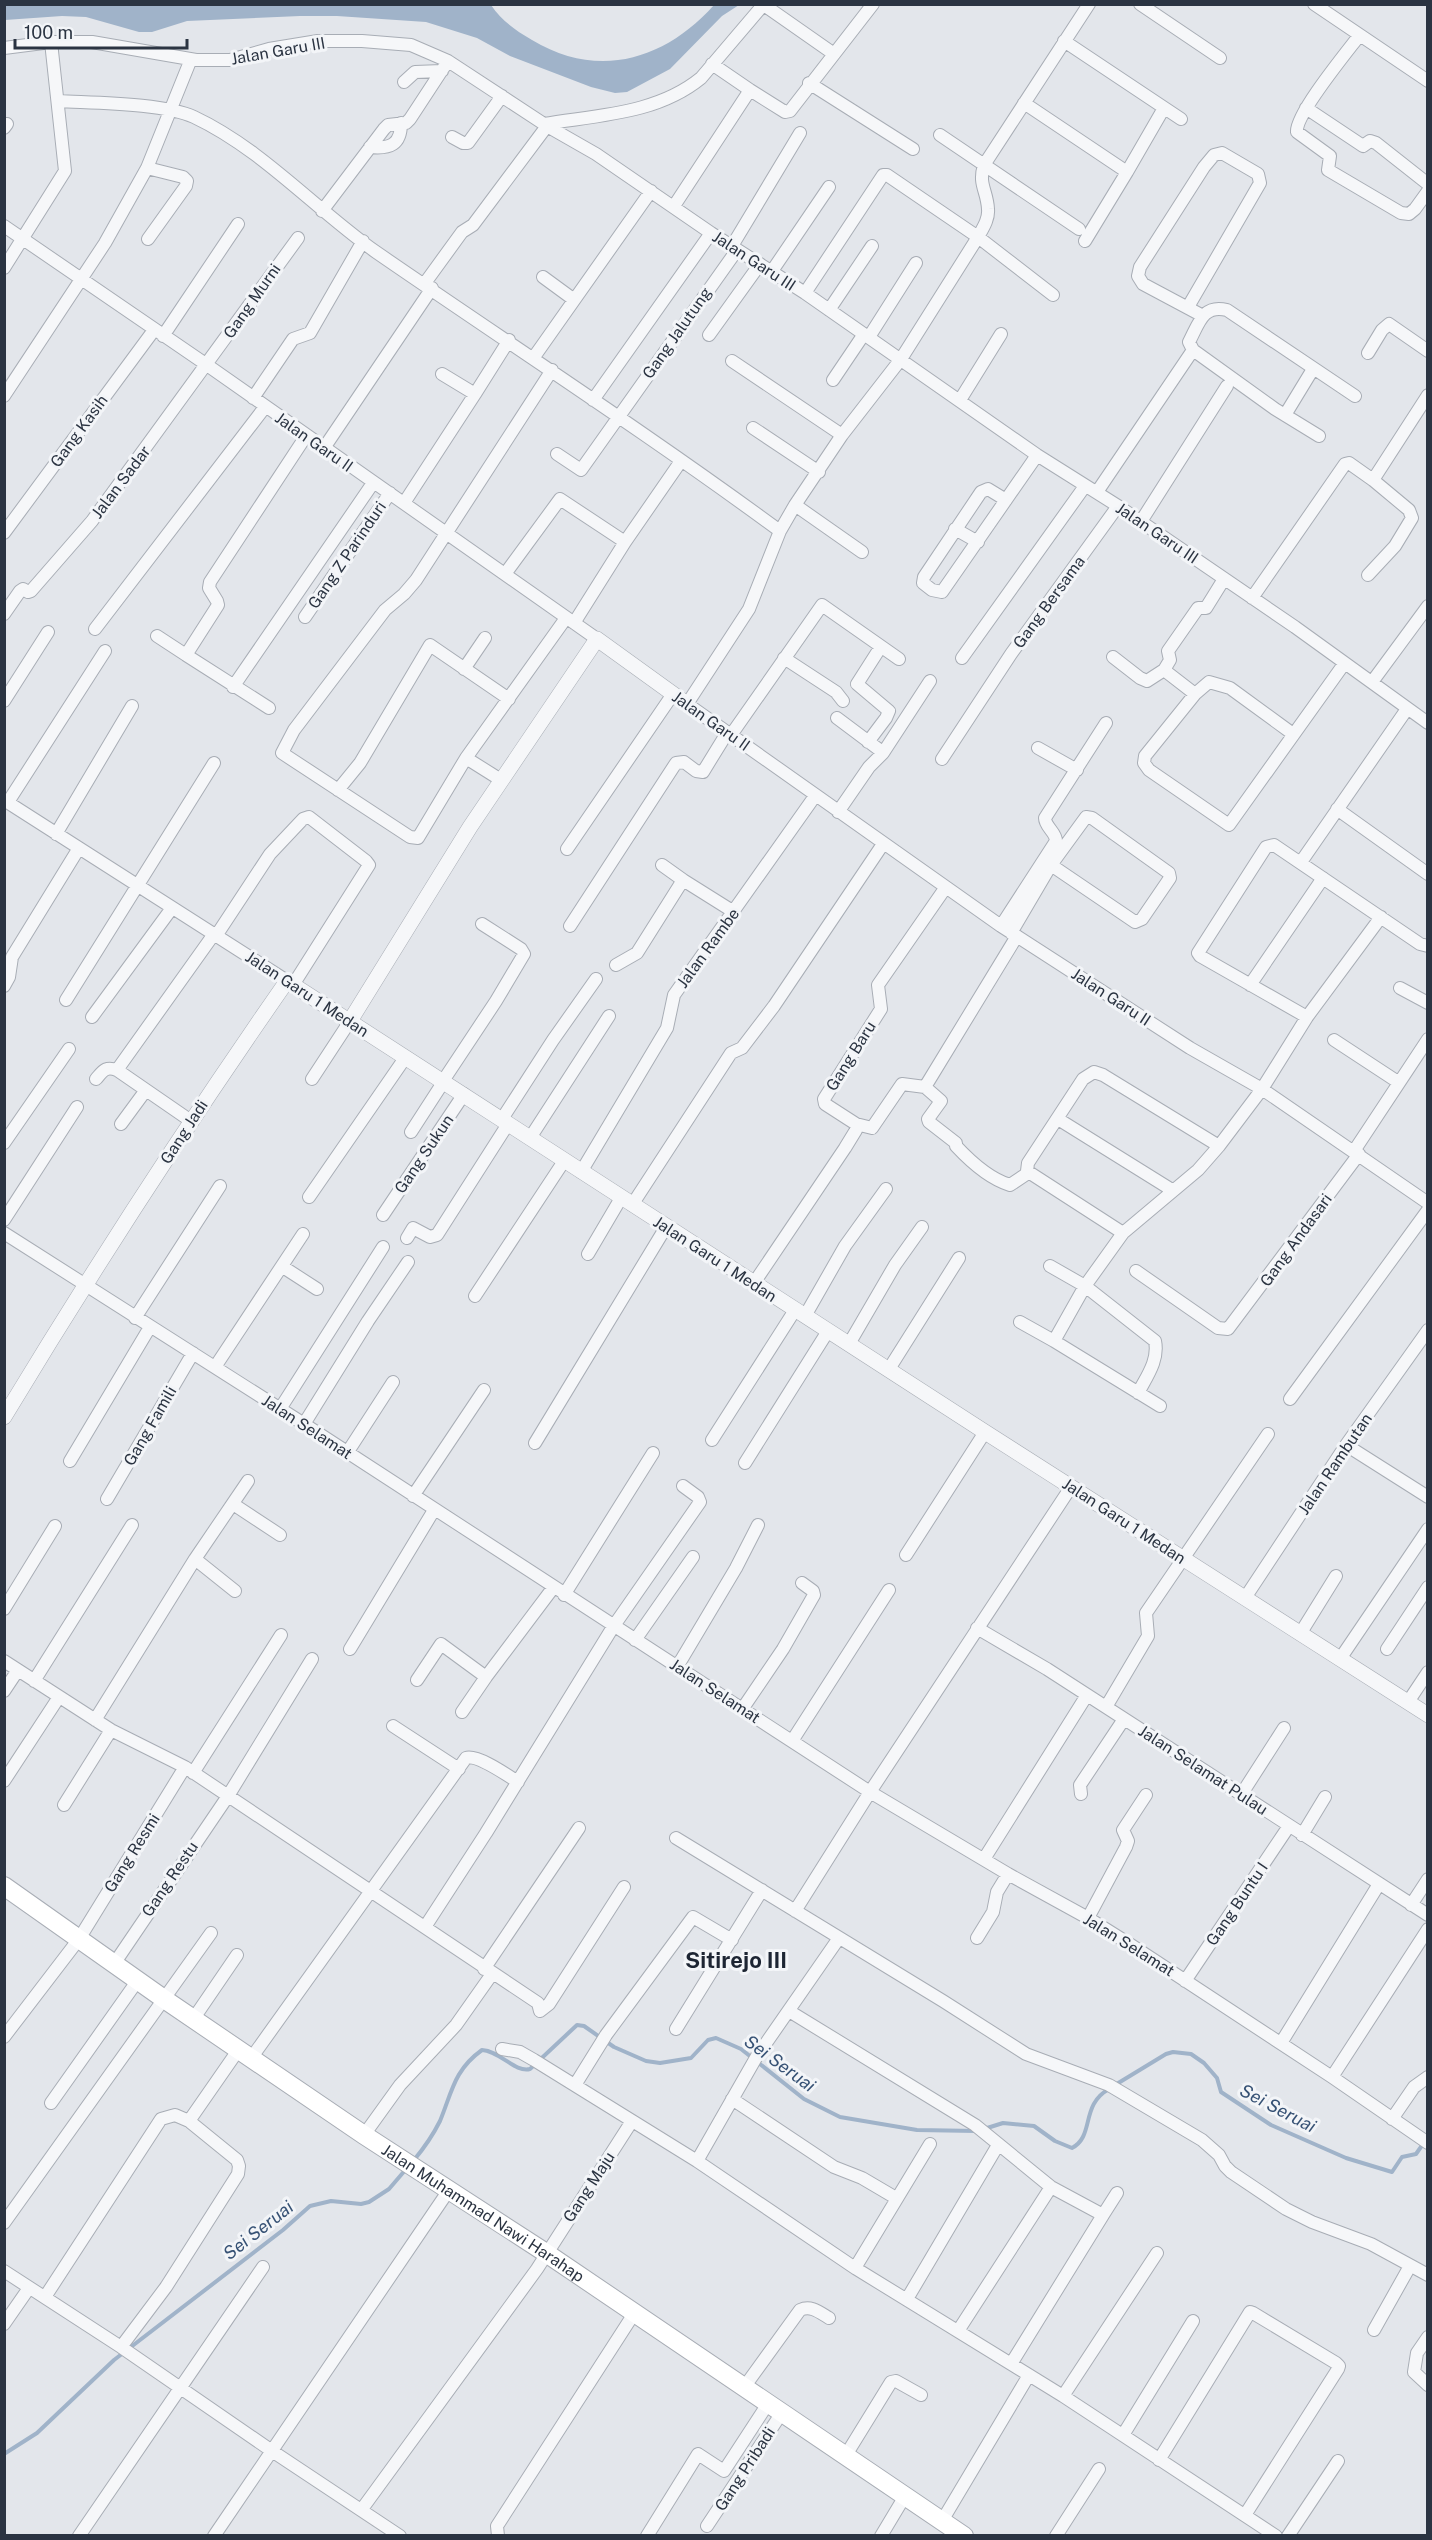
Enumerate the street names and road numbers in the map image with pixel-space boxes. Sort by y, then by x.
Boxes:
street label: Jalan Garu III [229,33,327,69]
street label: Jalan Garu III [709,227,799,295]
street label: Gang Murni [219,260,285,342]
street label: Gang Jalutung [638,284,716,382]
street label: Gang Kasih [46,391,112,471]
street label: Jalan Garu II [271,408,357,476]
street label: Jalan Sadar [88,442,154,522]
street label: Gang Z Parinduri [304,498,390,612]
street label: Jalan Garu III [1112,498,1202,568]
street label: Gang Bersama [1009,552,1089,652]
street label: Jalan Garu II [668,687,754,755]
street label: Jalan Rambe [673,904,743,992]
street label: Jalan Garu 1 Medan [242,947,372,1041]
street label: Jalan Garu II [1068,964,1154,1030]
street label: Gang Baru [822,1018,880,1094]
street label: Gang Jadi [156,1096,212,1168]
street label: Gang Sukun [391,1111,457,1197]
street label: Gang Andasari [1256,1190,1336,1290]
street label: Jalan Garu 1 Medan [650,1212,780,1306]
street label: Gang Famili [120,1383,180,1469]
street label: Jalan Selamat [258,1391,356,1463]
street label: Jalan Rambutan [1294,1410,1376,1518]
street label: Jalan Garu 1 Medan [1059,1474,1189,1568]
street label: Jalan Selamat [666,1655,764,1727]
street label: Jalan Selamat Pulau [1135,1721,1271,1819]
street label: Gang Resmi [100,1810,164,1896]
street label: Gang Restu [138,1838,202,1920]
street label: Gang Buntu I [1202,1859,1272,1949]
street label: Jalan Selamat [1080,1909,1178,1981]
street label: Jalan Muhammad Nawi Harahap [378,2140,588,2286]
street label: Gang Maju [559,2148,619,2226]
street label: Gang Pribadi [711,2424,779,2514]

